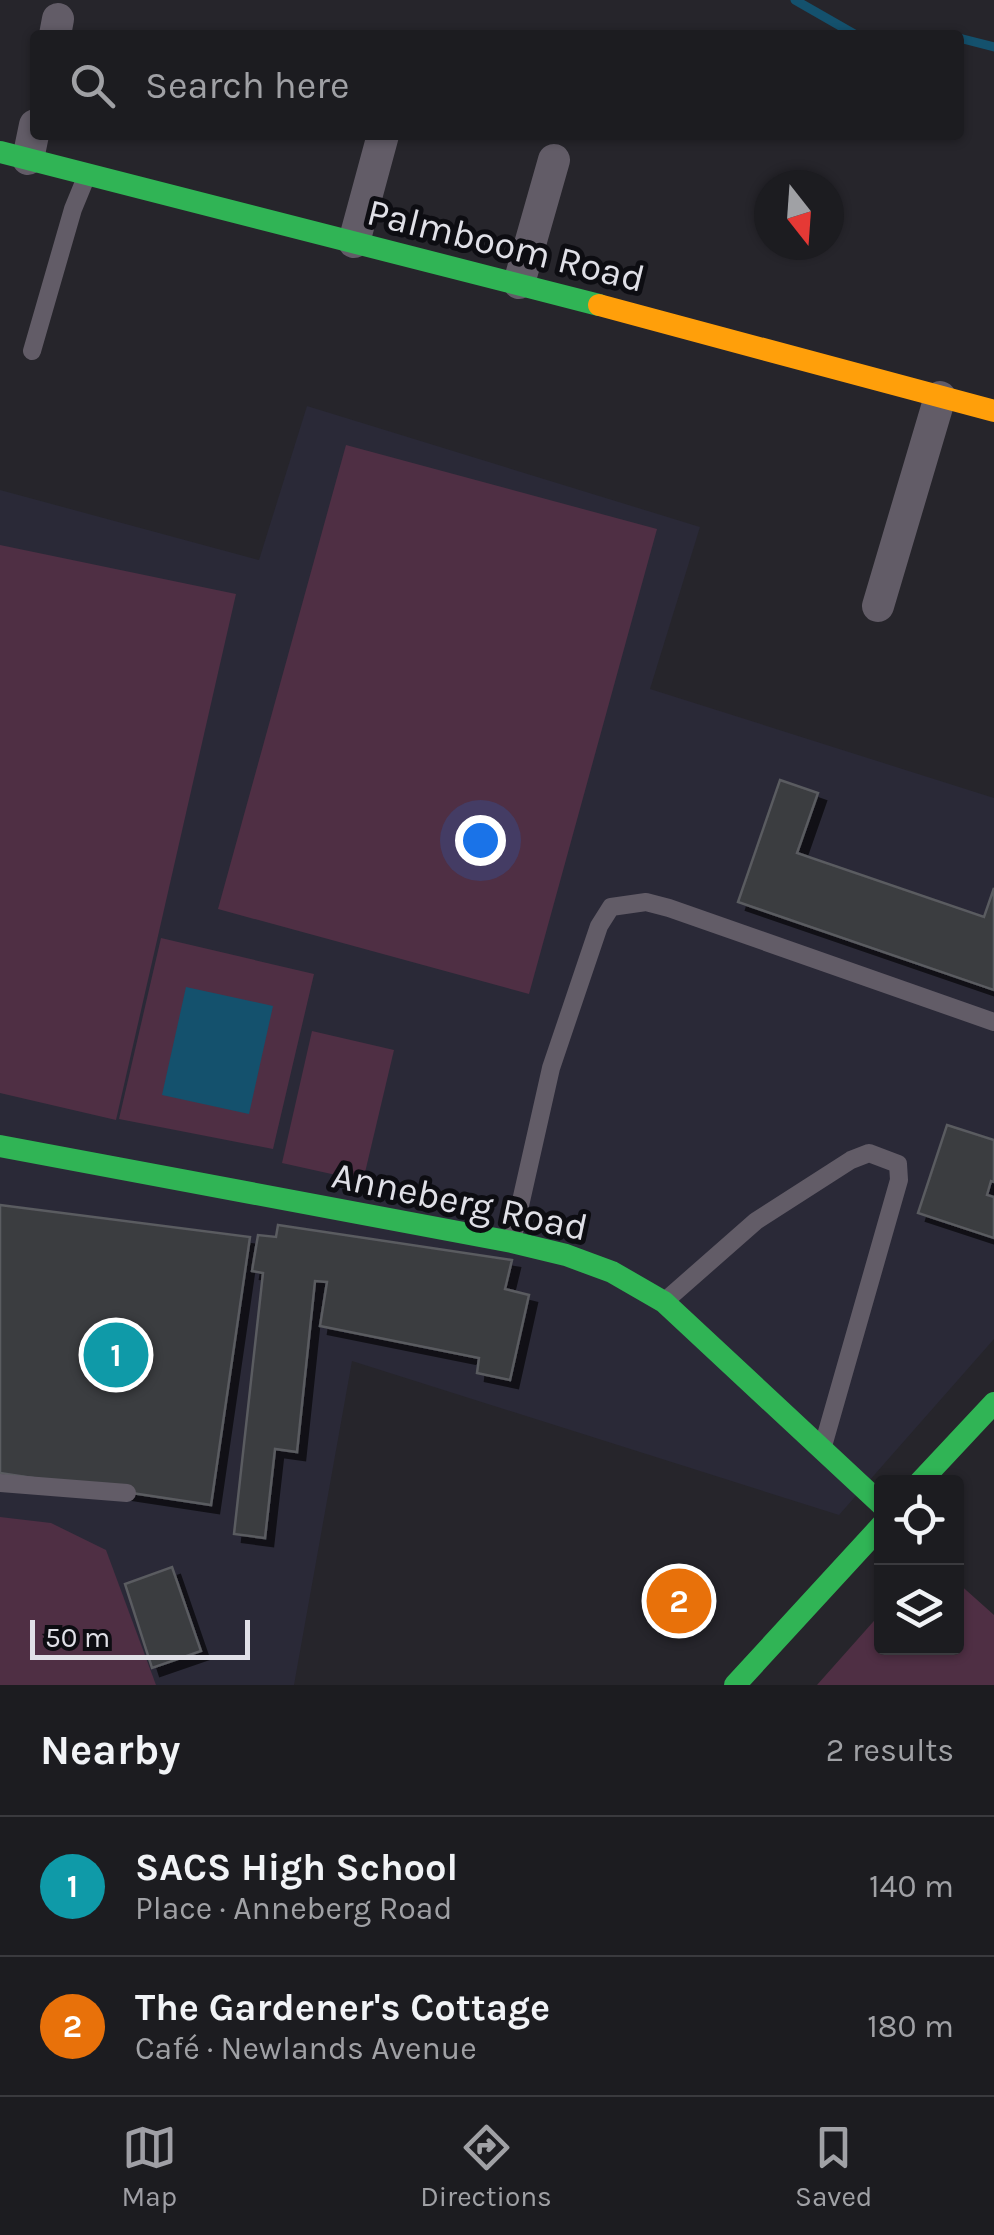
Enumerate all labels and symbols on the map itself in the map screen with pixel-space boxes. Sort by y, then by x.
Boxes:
north arrow [754,170,844,260]
street label: Palmboom Road [363,189,649,302]
your location [455,815,506,866]
street label: Anneberg Road [328,1152,592,1251]
pin: 1 [84,1318,148,1392]
pin: 2 [646,1564,712,1638]
scale bar [30,1615,250,1660]

